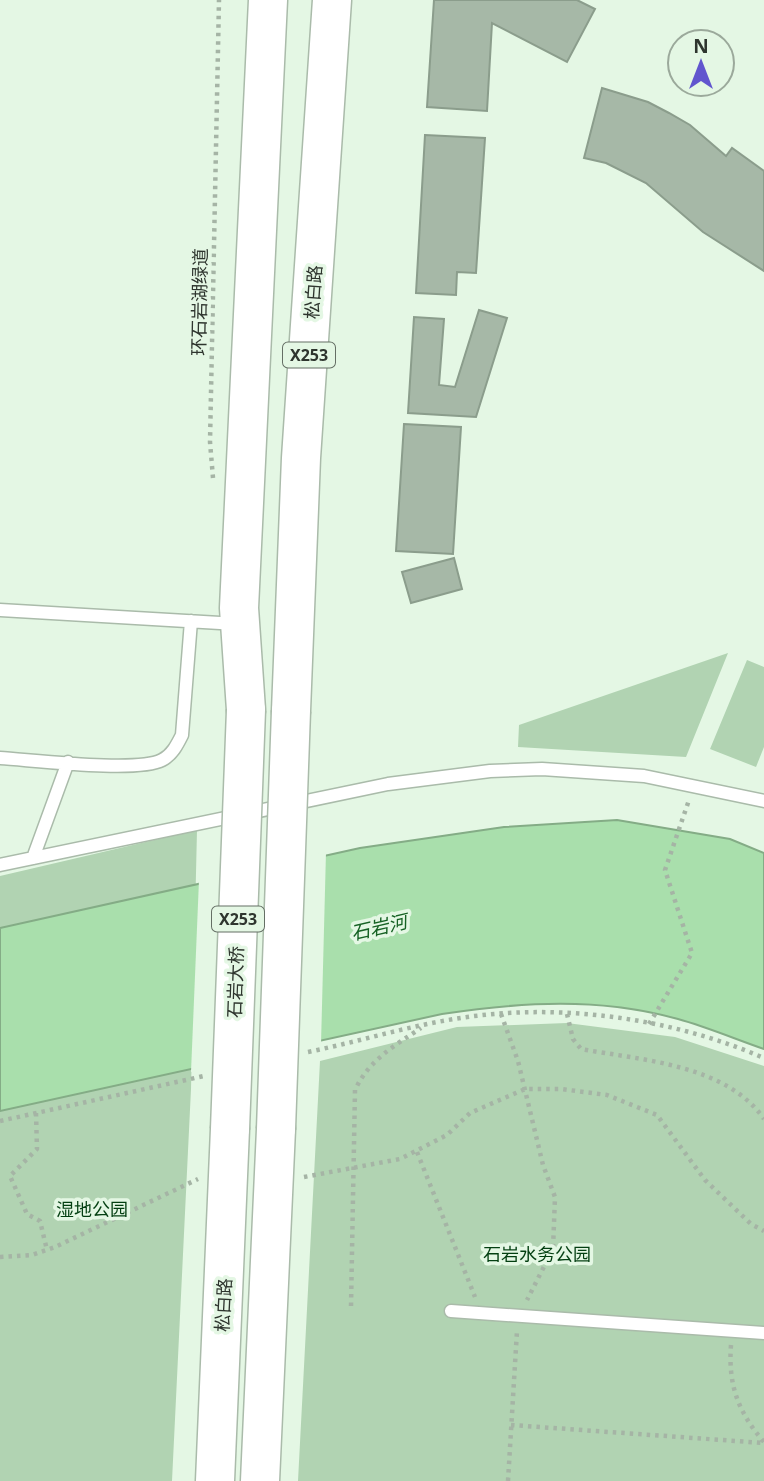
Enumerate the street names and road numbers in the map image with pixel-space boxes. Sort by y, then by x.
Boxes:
street label: 环石岩湖绿道 [186,248,212,356]
street label: 松白路 [299,264,327,320]
road number: X253 [283,342,335,368]
road number: X253 [212,906,264,931]
street label: 石岩大桥 [222,946,248,1018]
street label: 松白路 [210,1277,236,1333]

